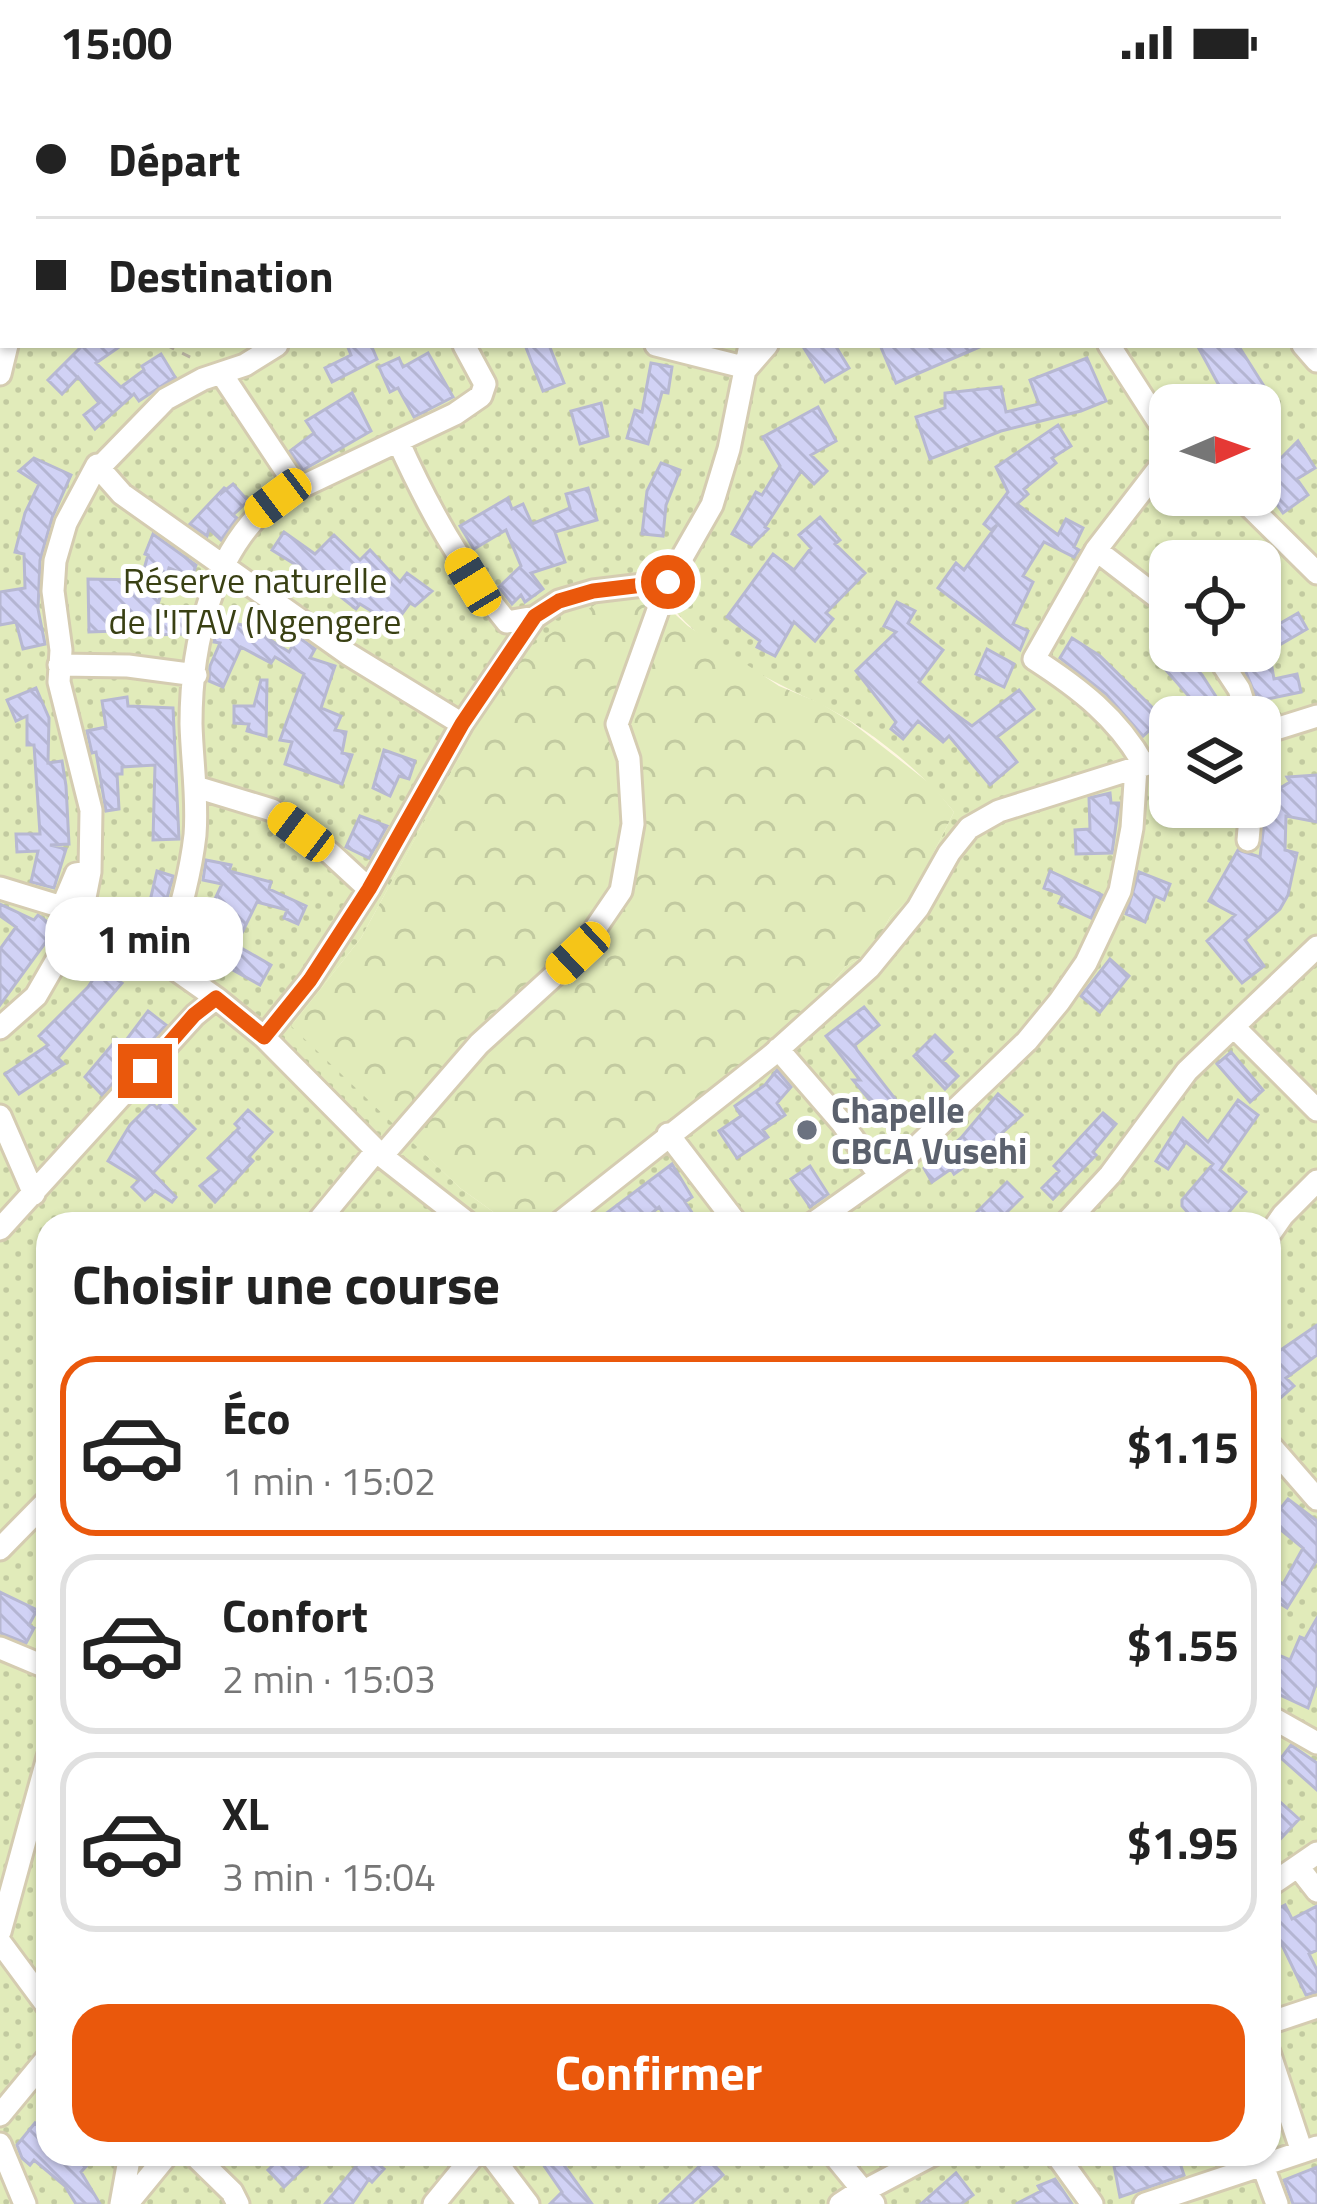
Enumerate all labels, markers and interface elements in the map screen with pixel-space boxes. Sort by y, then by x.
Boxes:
text: 15:00 [60,8,172,76]
text: Départ [108,125,240,193]
text: Destination [108,241,334,309]
north arrow [1149,384,1281,516]
map controls [1149,384,1281,828]
car [238,462,318,534]
button: locate [1149,540,1281,672]
car [439,542,507,622]
park label: Réserve naturelle de l'ITAV (Ngengere [109,552,401,648]
route start [641,555,695,609]
button: layers [1149,696,1281,828]
car [261,796,341,868]
callout: 1 min [46,897,244,981]
text: 1 min [97,909,191,968]
car [539,915,617,991]
route end [118,1044,172,1098]
place label: Chapelle CBCA Vusehi [831,1082,1027,1178]
marker: Chapelle CBCA Vusehi [794,1117,820,1143]
text: Choisir une course [72,1243,500,1325]
text: Éco [222,1383,291,1451]
icon: car [78,1392,186,1500]
text: $1.15 [1127,1412,1239,1480]
text: 1 min · 15:02 [222,1451,436,1510]
text: Confort [222,1581,368,1649]
icon: car [78,1590,186,1698]
text: $1.55 [1127,1610,1239,1678]
text: 2 min · 15:03 [222,1649,436,1708]
text: XL [222,1779,269,1847]
icon: car [78,1788,186,1896]
text: $1.95 [1127,1808,1239,1876]
text: 3 min · 15:04 [222,1847,436,1906]
button: Confirmer [72,2004,1245,2142]

